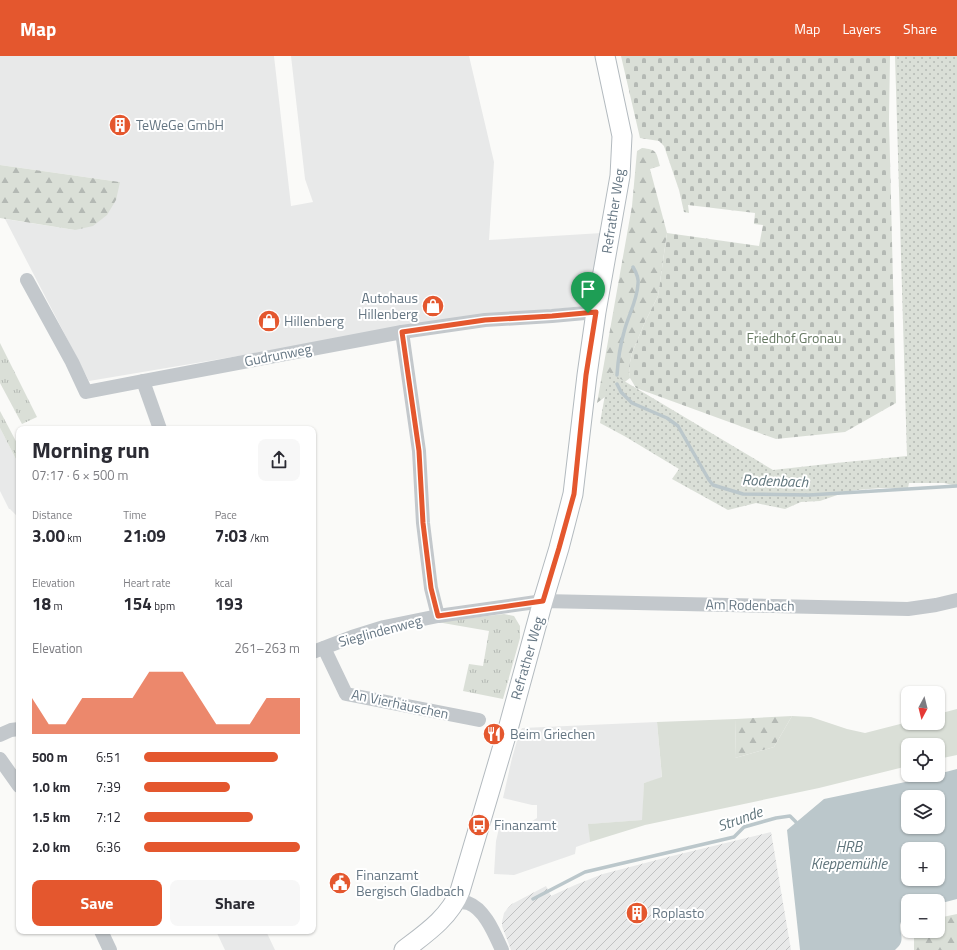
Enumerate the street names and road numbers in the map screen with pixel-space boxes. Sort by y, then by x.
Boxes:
street label: Refrather Weg [595,167,630,255]
street label: Gudrunweg [242,338,313,371]
street label: Am Rodenbach [705,593,795,616]
street label: Sieglindenweg [336,609,424,652]
street label: Refrather Weg [505,614,548,702]
street label: An Vierhäuschen [350,683,451,724]

